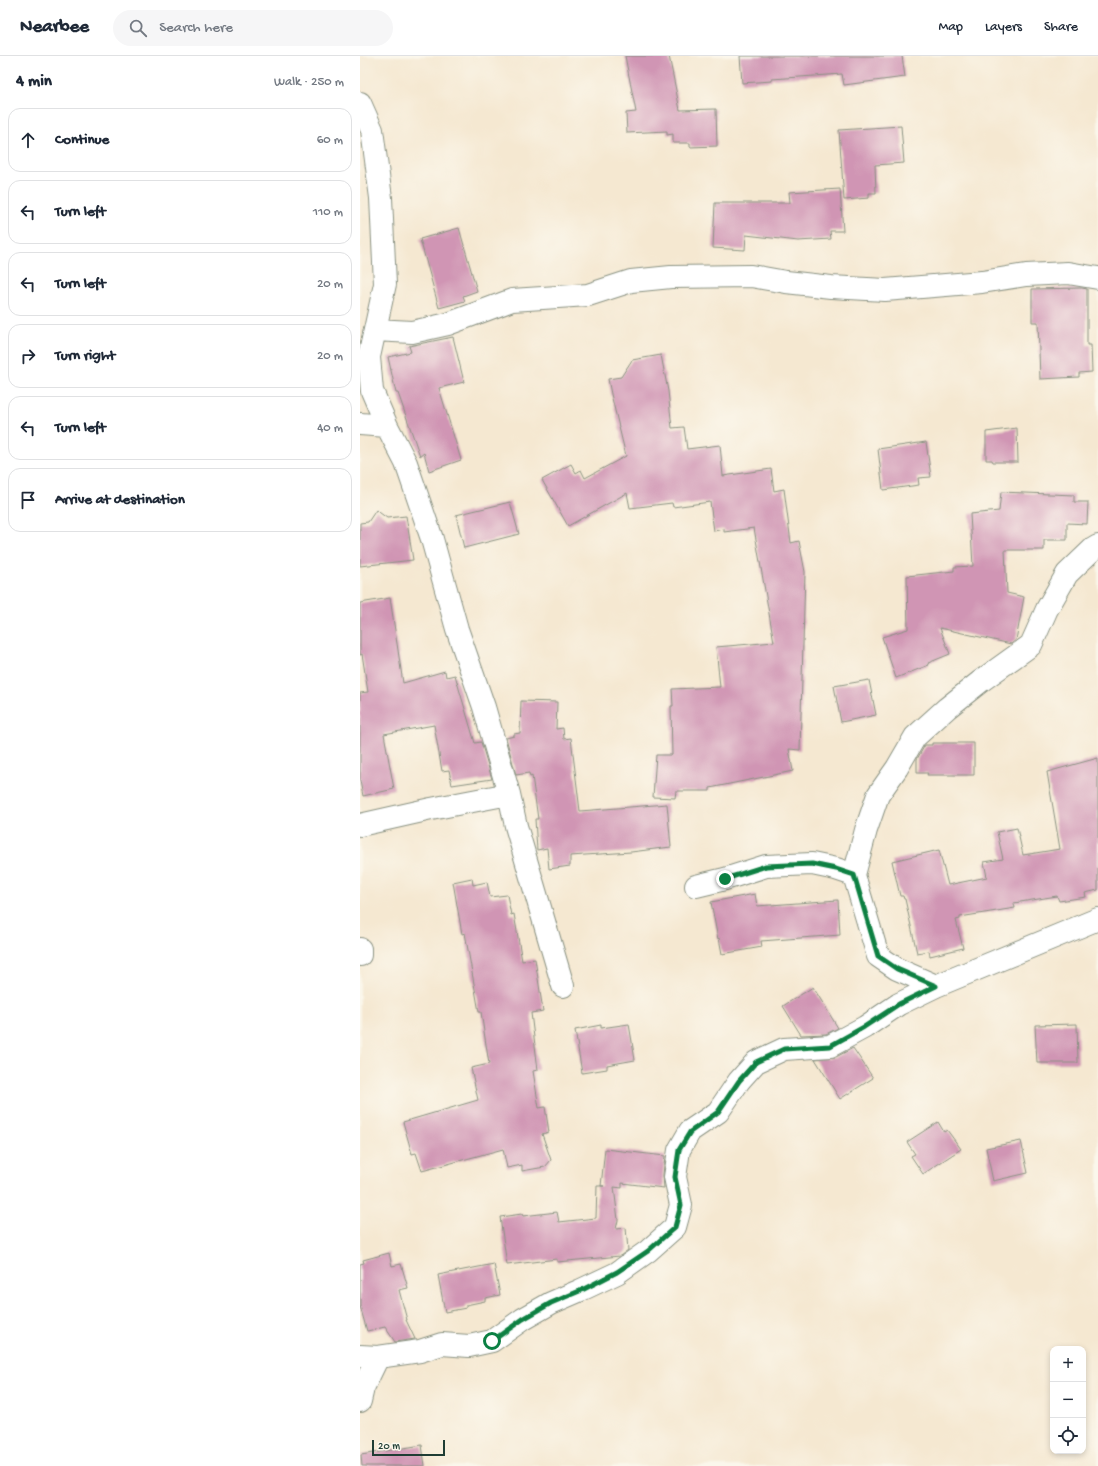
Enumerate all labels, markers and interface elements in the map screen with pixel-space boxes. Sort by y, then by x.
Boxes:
search box [113,10,393,46]
text: Nearbee [20,16,89,39]
icon: search [127,17,149,39]
text: Search here [159,19,233,37]
text: Map [939,19,963,36]
text: Layers [985,19,1022,36]
text: Share [1044,19,1078,36]
text: 4 min [16,72,52,92]
text: Walk · 250 m [274,75,344,90]
icon: ahead [17,129,39,151]
text: Continue [55,131,109,149]
text: 60 m [317,133,343,148]
icon: left [17,201,39,223]
text: Turn left [55,203,106,221]
text: 110 m [313,205,343,220]
icon: left [17,273,39,295]
text: Turn left [55,275,106,293]
text: 20 m [317,277,343,292]
icon: right [17,345,39,367]
text: Turn right [55,347,115,365]
text: 20 m [317,349,343,364]
icon: left [17,417,39,439]
text: Turn left [55,419,106,437]
text: 40 m [317,421,343,436]
icon: arrive [17,489,39,511]
text: Arrive at destination [55,491,185,509]
route end [716,870,734,888]
route start [483,1332,501,1350]
map controls [1050,1346,1086,1454]
button: + [1050,1346,1086,1382]
button: − [1050,1382,1086,1418]
button: locate [1050,1418,1086,1454]
scale bar [372,1438,445,1457]
text: 20 m [378,1441,400,1453]

